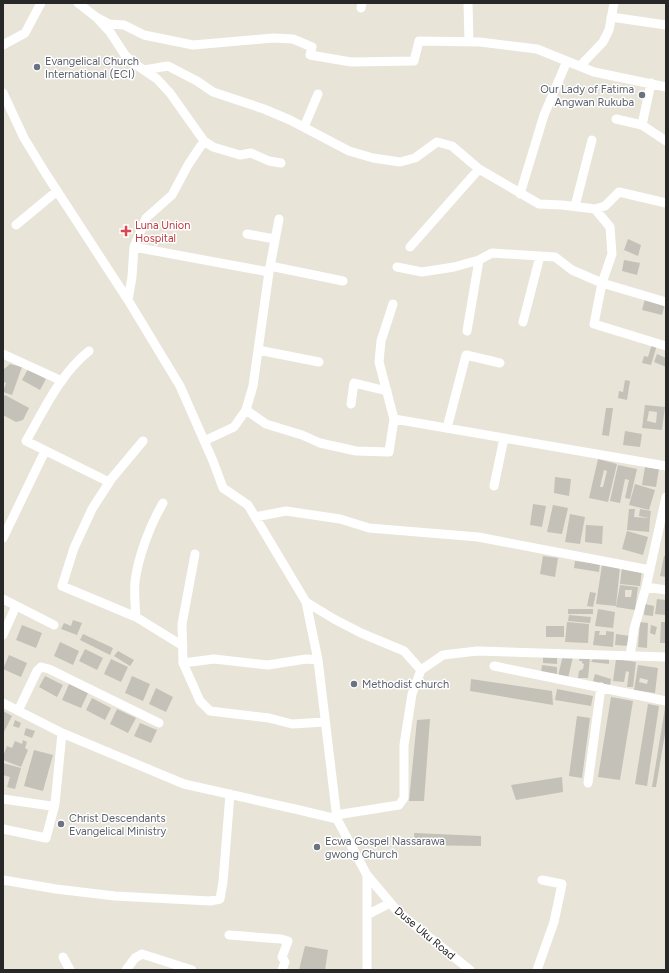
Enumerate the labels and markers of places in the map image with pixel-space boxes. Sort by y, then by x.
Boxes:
place label: Evangelical Church International (ECI) [45,55,139,81]
marker: Evangelical Church International (ECI) [32,62,42,72]
place label: Our Lady of Fatima Angwan Rukuba [540,83,634,109]
marker: Our Lady of Fatima Angwan Rukuba [637,90,647,100]
place label: Luna Union Hospital [135,219,190,245]
marker: Luna Union Hospital [120,225,132,237]
place label: Methodist church [362,678,449,691]
marker: Methodist church [349,679,359,689]
place label: Christ Descendants Evangelical Ministry [69,812,167,838]
marker: Christ Descendants Evangelical Ministry [56,819,66,829]
place label: Ecwa Gospel Nassarawa gwong Church [325,835,445,861]
marker: Ecwa Gospel Nassarawa gwong Church [312,842,322,852]

